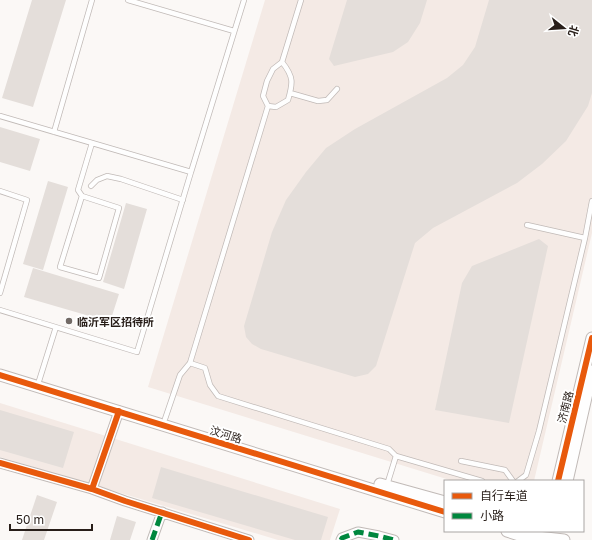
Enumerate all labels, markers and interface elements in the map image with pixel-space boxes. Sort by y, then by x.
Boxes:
north arrow [544,8,584,48]
text: 北 [566,24,582,38]
place label: 临沂军区招待所 [77,315,154,328]
marker: 临沂军区招待所 [64,316,74,326]
street label: 济南路 [555,389,575,425]
street label: 汶河路 [208,423,244,445]
legend [444,480,584,532]
text: 自行车道 [480,488,528,503]
scale bar [10,506,92,532]
text: 小路 [480,508,504,523]
text: 50 m [16,512,44,527]

